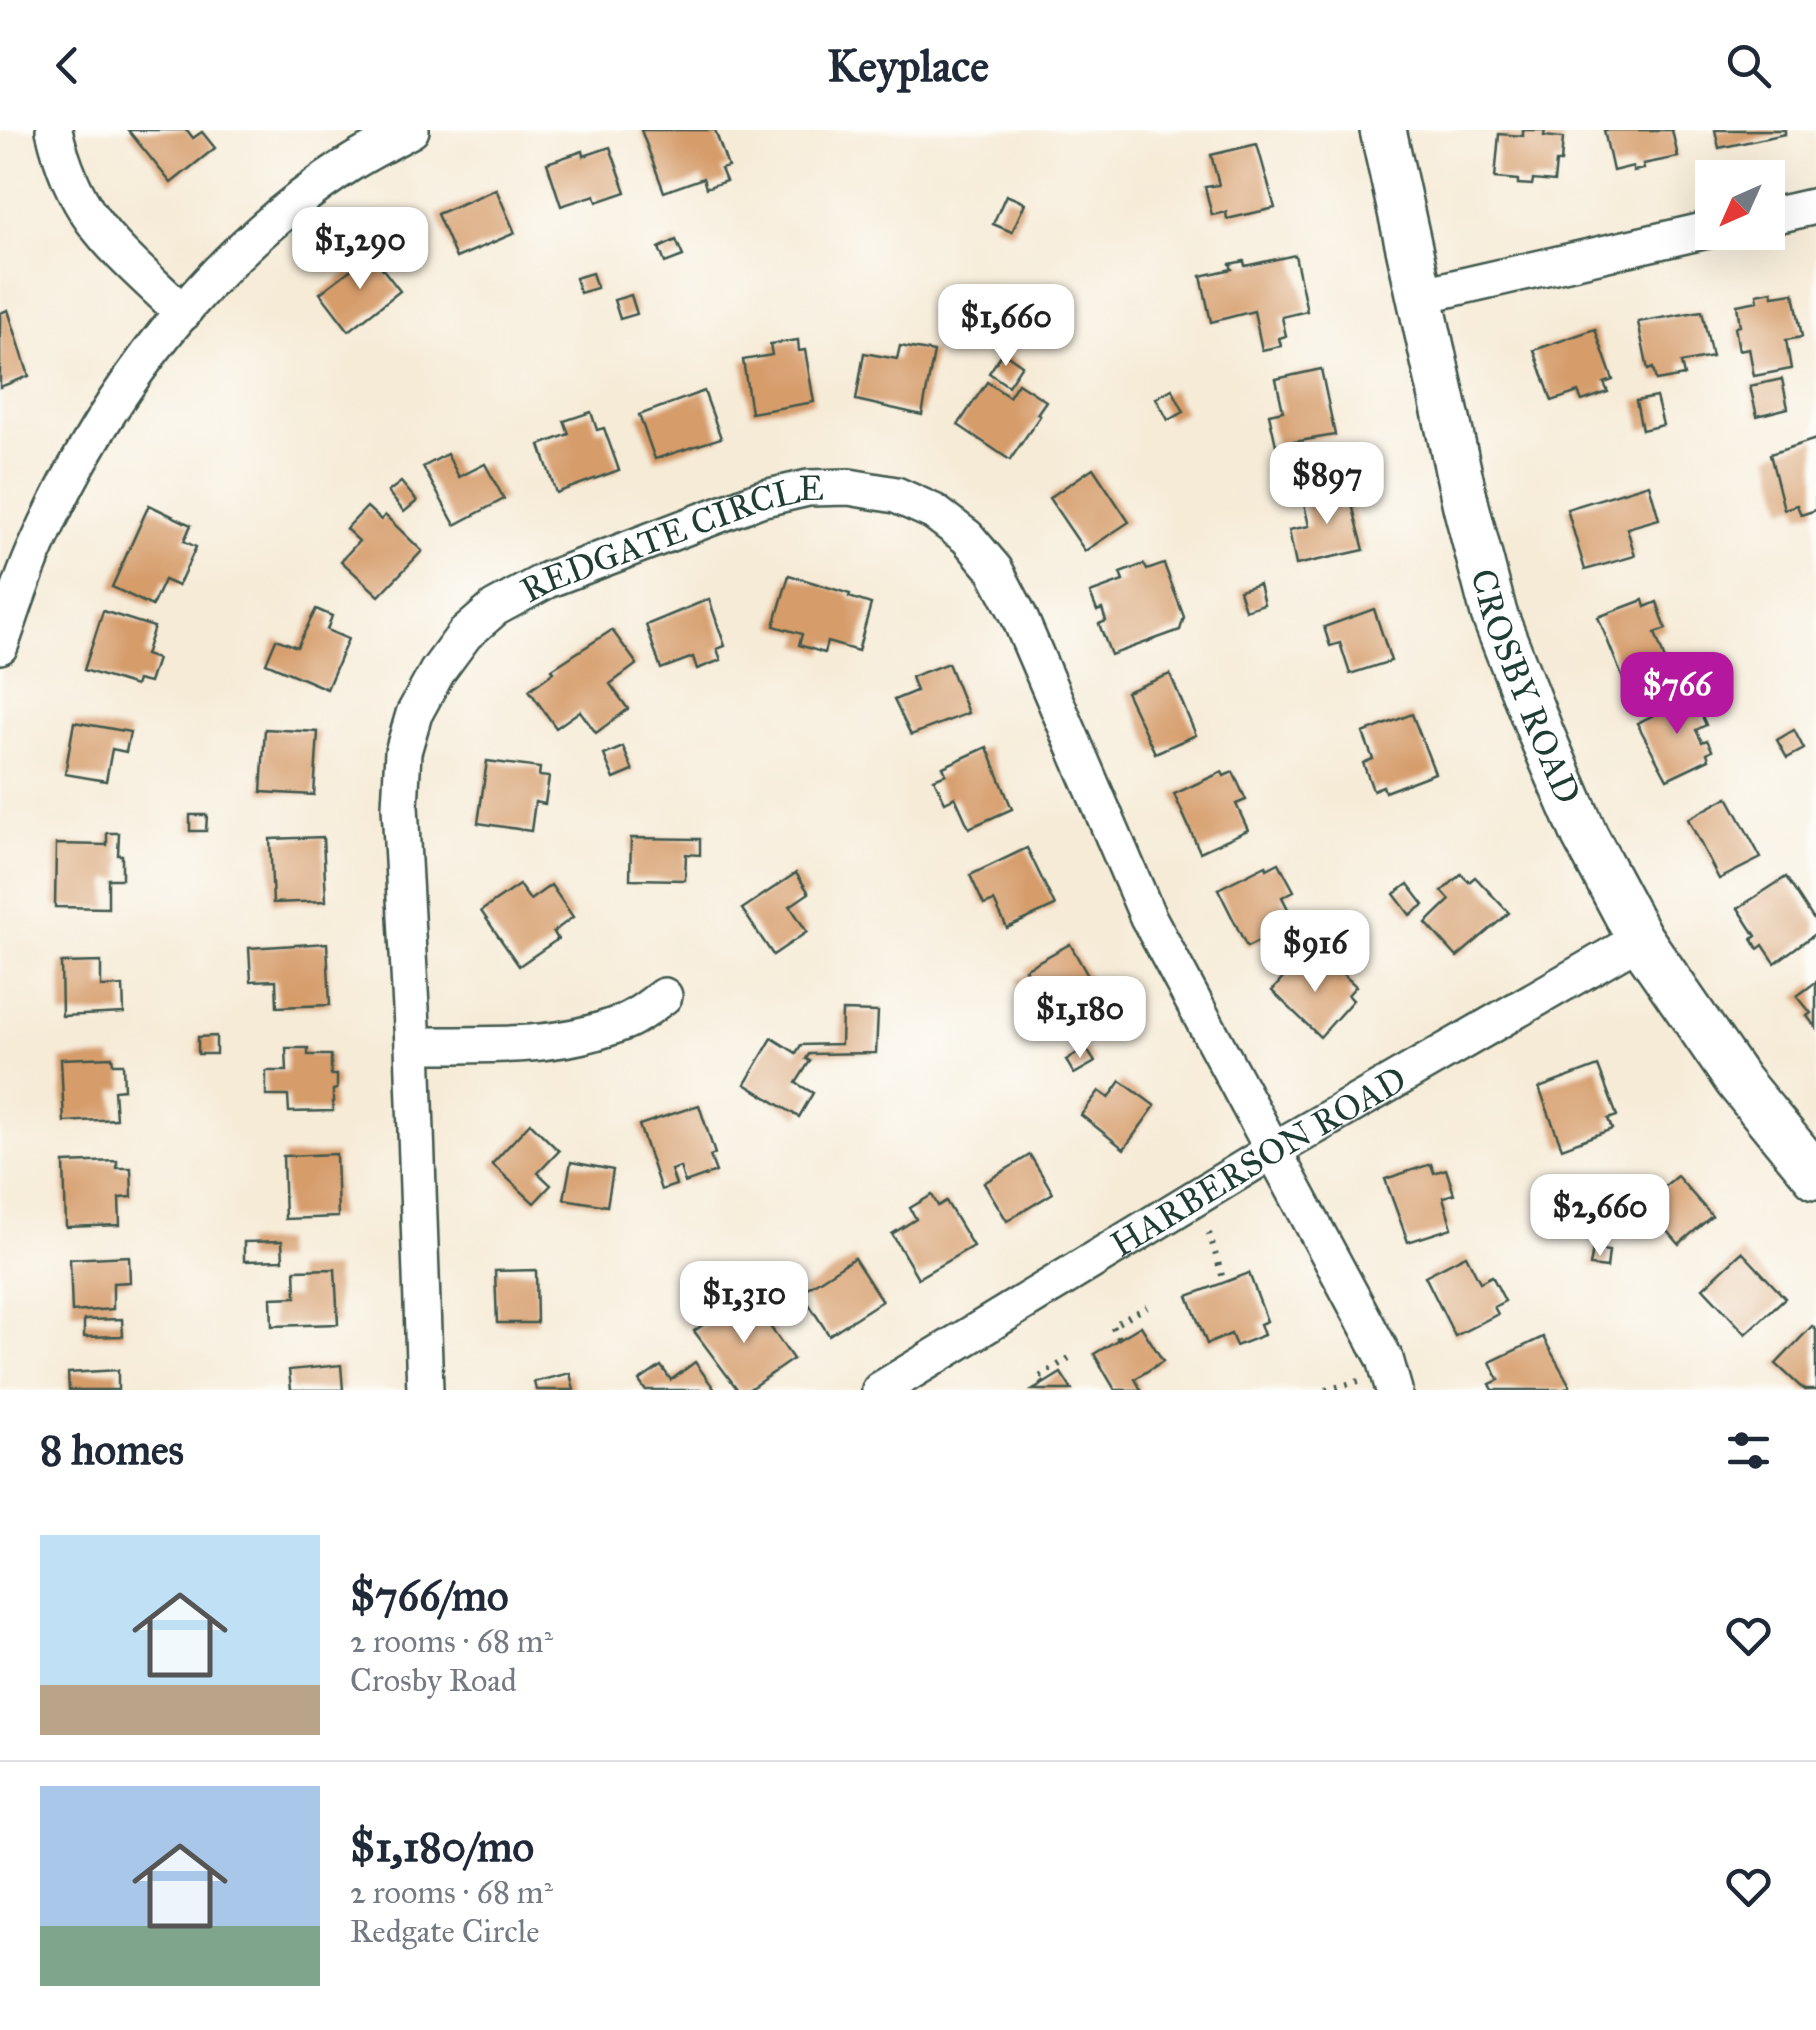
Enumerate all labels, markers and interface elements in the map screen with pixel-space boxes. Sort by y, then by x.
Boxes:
icon: back [40,38,95,93]
text: Keyplace [827,38,989,93]
icon: search [1721,38,1776,93]
north arrow [1695,160,1785,250]
map controls [1695,160,1785,250]
pin: $1,290 [279,207,441,292]
text: $1,290 [314,220,406,259]
pin: $1,660 [925,284,1087,369]
text: $1,660 [960,297,1052,336]
pin: $897 [1268,442,1386,527]
text: $897 [1292,455,1362,494]
street label: REDGATE CIRCLE [513,467,824,612]
street label: CROSBY ROAD [1461,564,1589,810]
pin: $766 [1618,652,1736,737]
text: $766 [1643,665,1711,704]
pin: $916 [1256,910,1374,995]
text: $916 [1282,923,1348,962]
pin: $1,180 [999,976,1161,1061]
text: $1,180 [1036,989,1124,1028]
street label: HARBERSON ROAD [1103,1058,1414,1266]
pin: $2,660 [1519,1174,1681,1259]
text: $2,660 [1552,1187,1648,1226]
pin: $1,310 [663,1261,825,1346]
text: $1,310 [702,1274,786,1313]
icon: filters [1721,1423,1776,1478]
text: 8 homes [40,1424,184,1476]
text: $766/mo [350,1570,508,1622]
icon: home [120,1575,240,1695]
icon: heart [1721,1608,1776,1663]
text: 2 rooms · 68 m² [350,1622,553,1661]
text: Crosby Road [350,1661,517,1700]
text: $1,180/mo [350,1821,534,1873]
icon: home [120,1826,240,1946]
icon: heart [1721,1859,1776,1914]
text: 2 rooms · 68 m² [350,1873,553,1912]
text: Redgate Circle [350,1912,540,1951]

